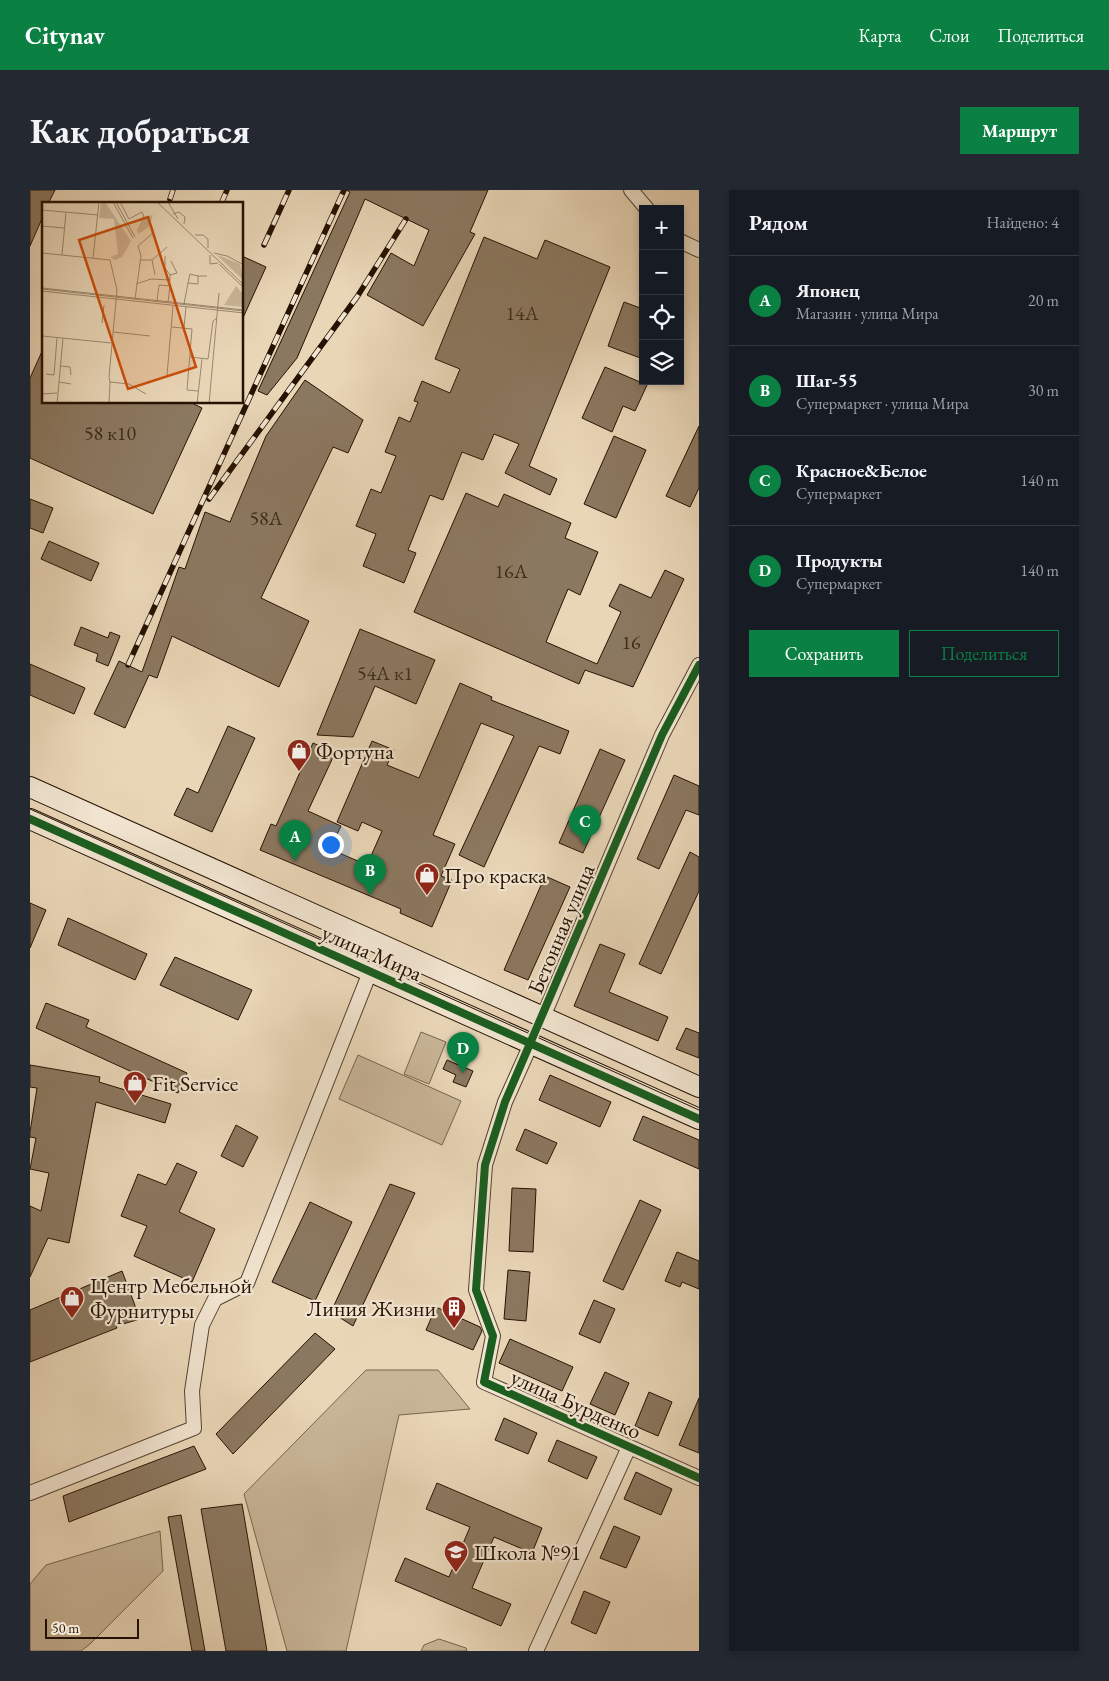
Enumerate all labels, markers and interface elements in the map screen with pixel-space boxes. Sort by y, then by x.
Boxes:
text: Citynav [25,20,105,51]
text: Карта [859,24,902,47]
text: Слои [930,24,969,47]
text: Поделиться [997,24,1084,47]
button: Маршрут [960,107,1079,154]
text: Как добраться [30,108,250,153]
inset map [42,202,244,404]
map controls [639,205,684,385]
button: + [639,205,684,250]
text: Рядом [749,209,808,236]
text: Найдено: 4 [987,212,1059,233]
button: − [639,250,684,295]
text: Японец [796,278,860,303]
text: A [759,290,771,311]
text: 20 m [1028,290,1059,311]
button: locate [639,295,684,340]
house number: 14А [505,300,539,326]
text: Магазин · улица Мира [796,303,939,324]
button: layers [639,340,684,385]
text: Шаг-55 [796,368,858,393]
text: B [760,380,770,401]
text: 30 m [1028,380,1059,401]
text: Супермаркет · улица Мира [796,393,969,414]
house number: 58 к10 [84,420,136,446]
text: Красное&Белое [796,458,927,483]
text: C [759,470,771,491]
text: 140 m [1020,470,1059,491]
text: Супермаркет [796,483,882,504]
house number: 58А [249,505,283,531]
text: Продукты [796,548,882,573]
house number: 16А [494,558,528,584]
text: D [759,560,771,581]
text: 140 m [1020,560,1059,581]
text: Супермаркет [796,573,882,594]
house number: 16 [621,629,641,655]
button: Сохранить [749,630,899,677]
button: Поделиться [909,630,1059,677]
house number: 54А к1 [357,660,413,686]
place label: Фортуна [316,737,394,766]
shop icon: Фортуна [286,738,312,772]
pin: C [569,805,601,846]
pin: A [279,820,311,861]
your location [318,832,344,858]
pin: B [354,854,386,895]
street label: Бетонная улица [521,859,602,999]
place label: Про краска [444,861,547,890]
shop icon: Про краска [414,862,440,896]
street label: улица Мира [317,918,427,988]
pin: D [447,1032,479,1073]
place label: Fit Service [152,1069,239,1098]
shop icon: Fit Service [122,1070,148,1104]
place label: Центр Мебельной Фурнитуры [90,1271,252,1325]
shop icon: Центр Мебельной Фурнитуры [59,1285,85,1319]
place label: Линия Жизни [307,1294,436,1323]
building icon: Линия Жизни [441,1295,467,1329]
street label: улица Бурденко [506,1362,646,1446]
place label: Школа №91 [474,1538,581,1567]
school or university icon: Школа №91 [443,1539,469,1573]
scale bar [45,1616,139,1639]
text: 50 m [52,1619,79,1637]

